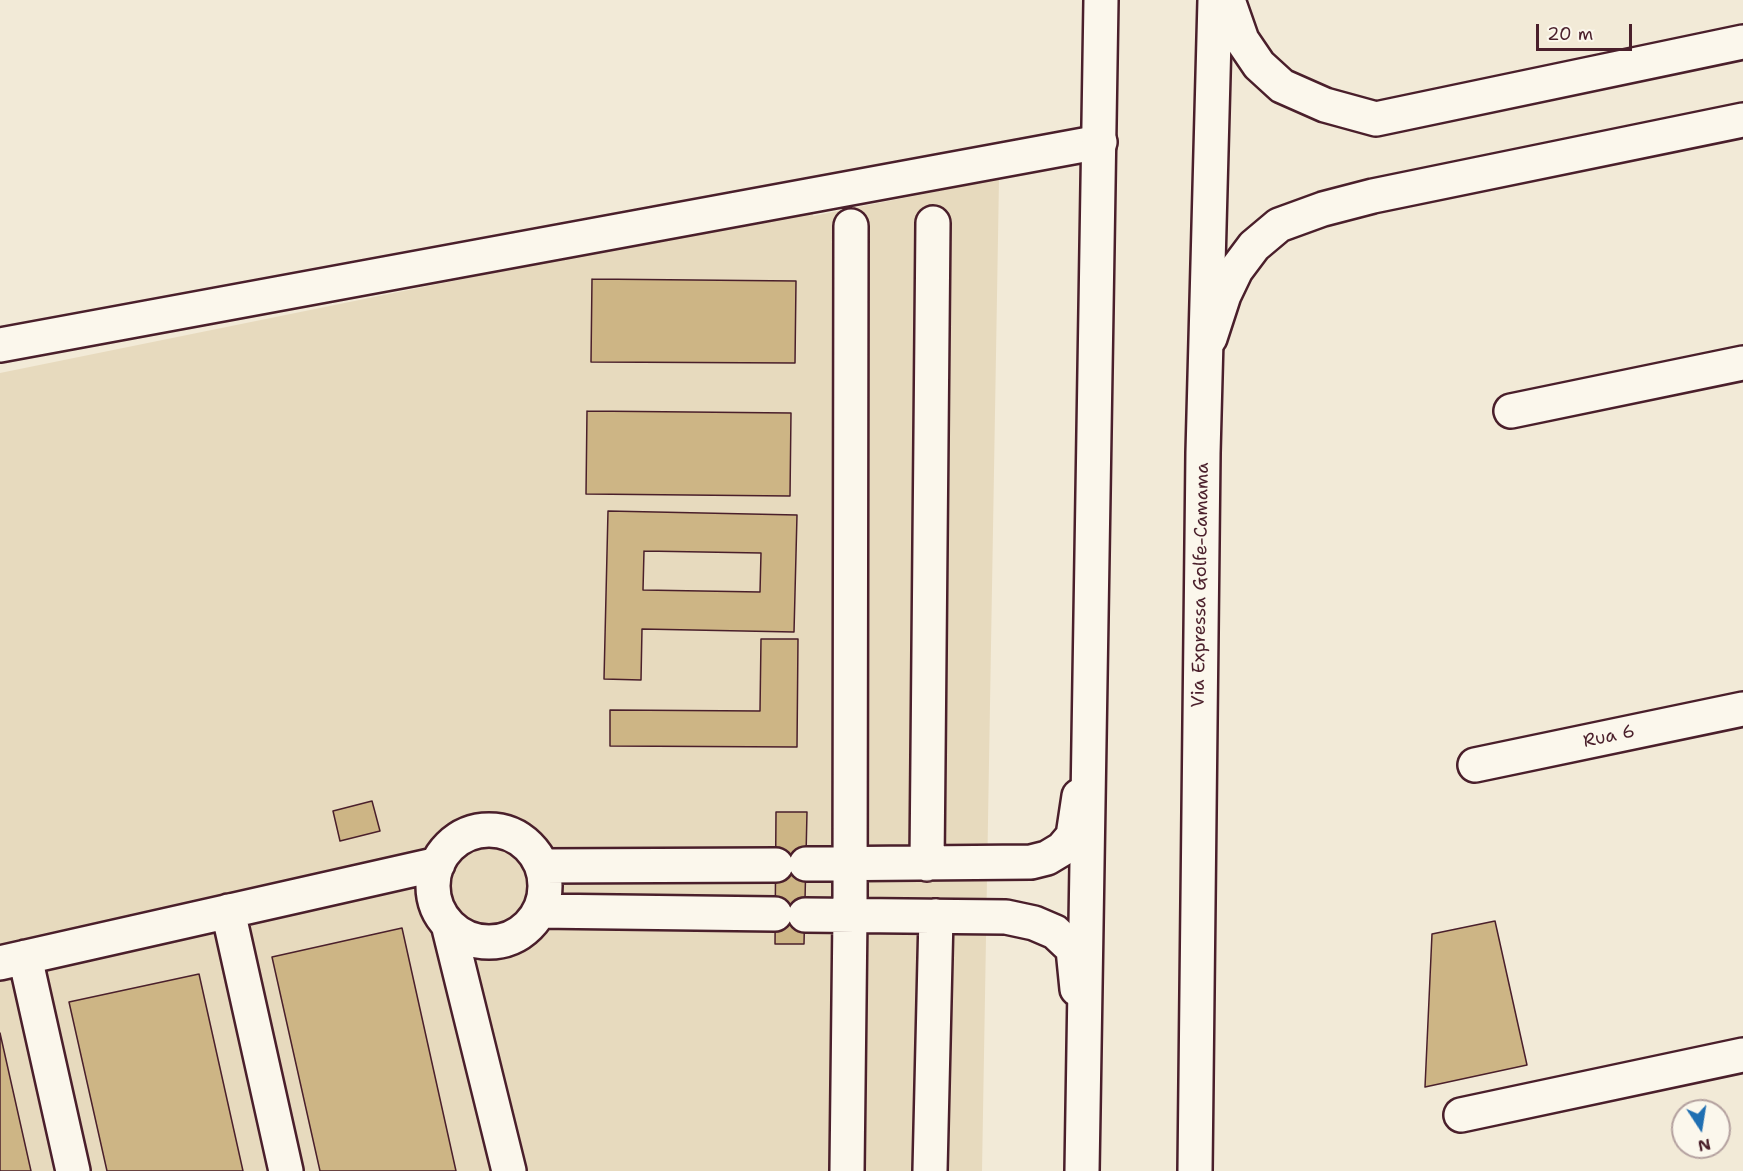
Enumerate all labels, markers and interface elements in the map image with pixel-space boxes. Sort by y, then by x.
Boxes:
scale bar [1539,12,1635,50]
text: 20 m [1547,22,1593,46]
street label: Via Expressa Golfe-Camama [1188,462,1214,708]
street label: Rua 6 [1581,721,1637,753]
north arrow [1671,1099,1731,1159]
text: N [1696,1134,1713,1157]

